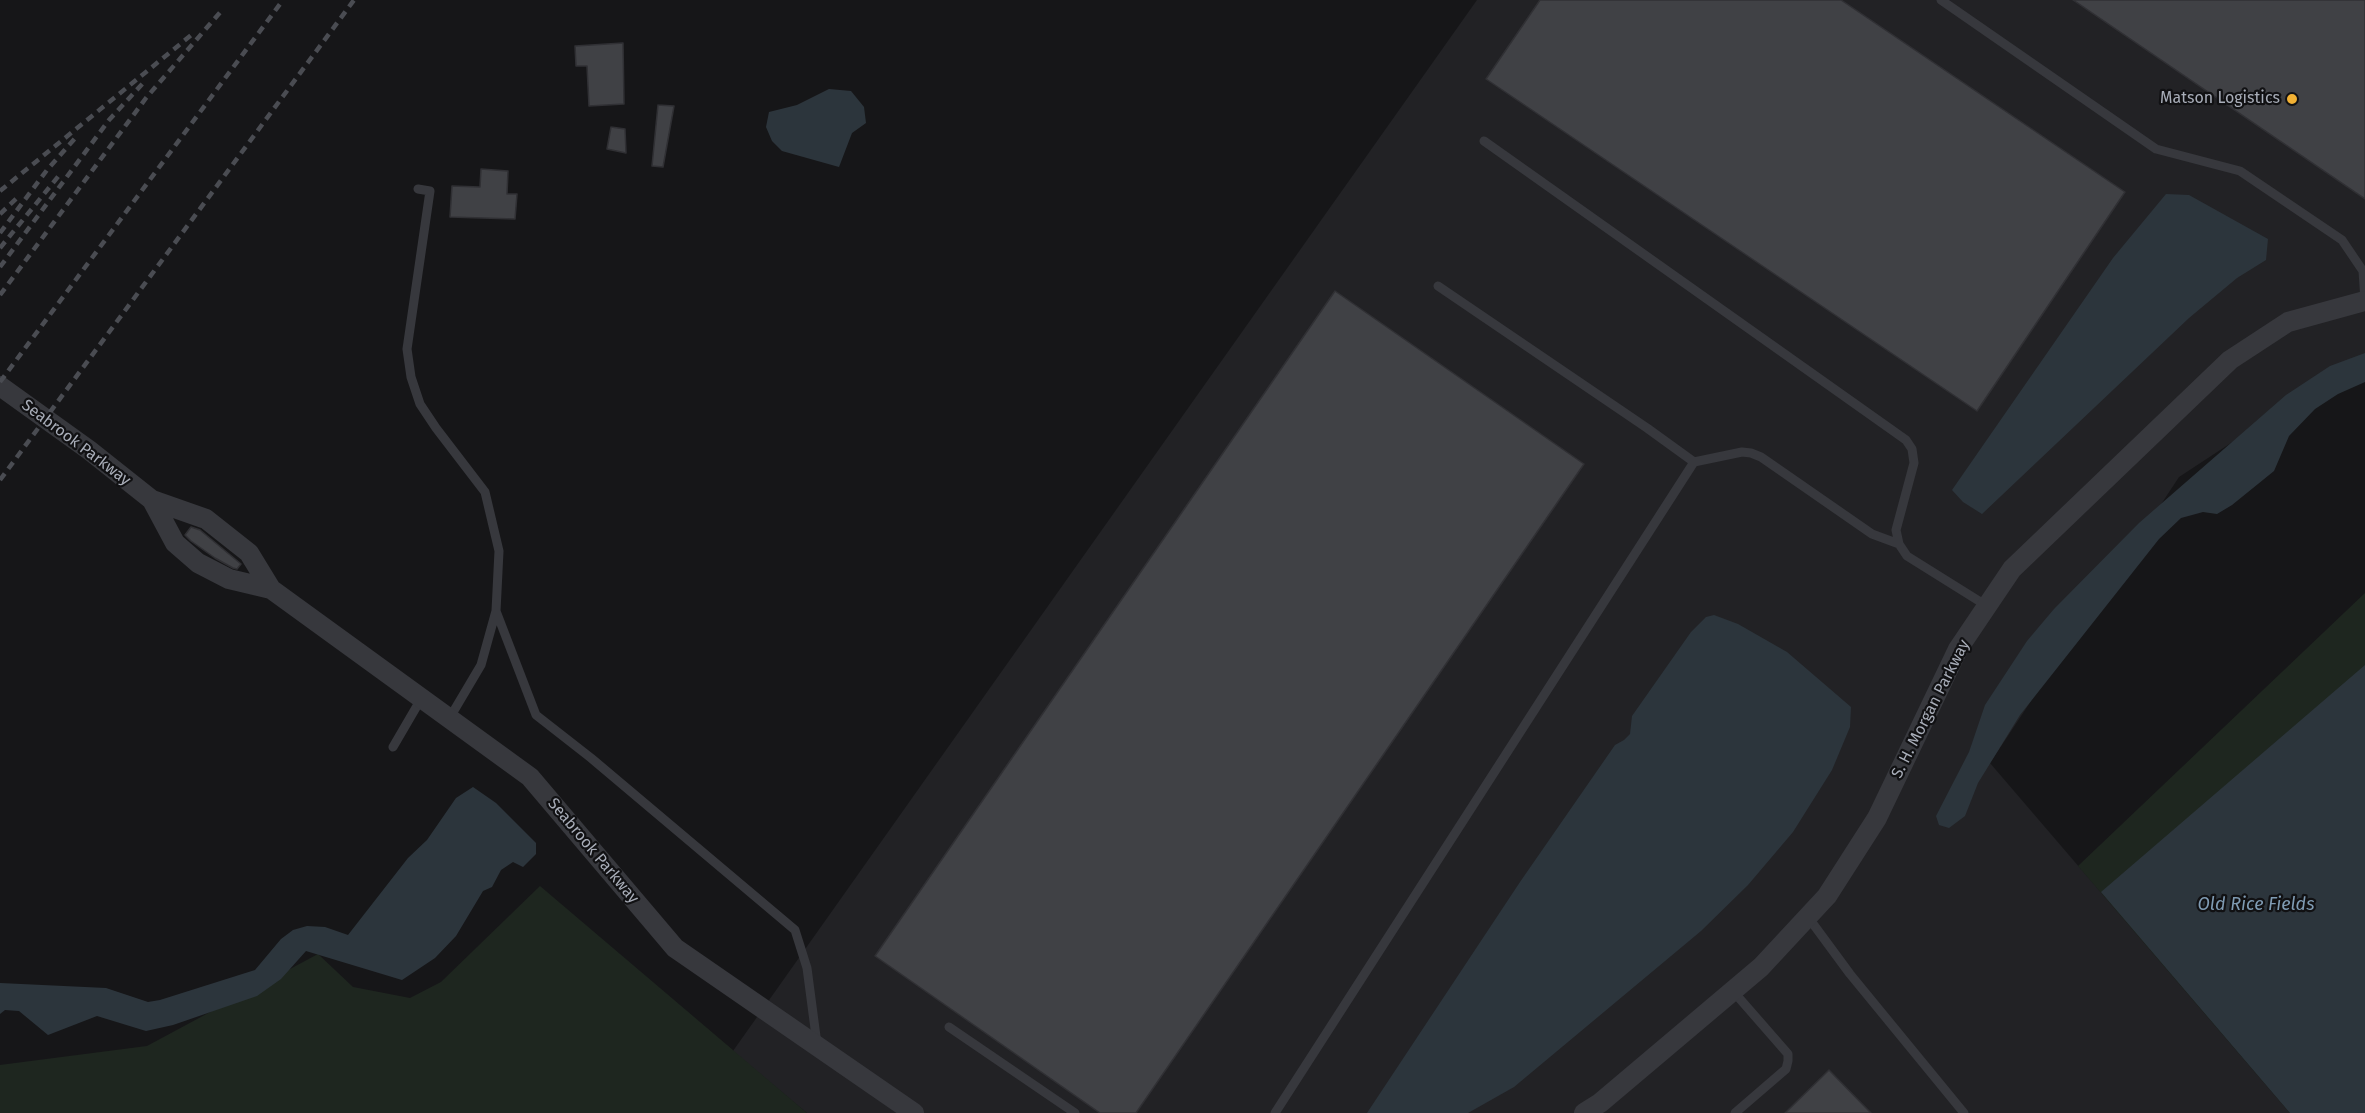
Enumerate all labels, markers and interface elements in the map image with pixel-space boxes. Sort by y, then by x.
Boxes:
place label: Matson Logistics [2160,89,2280,109]
marker: Matson Logistics [2285,92,2299,106]
street label: Seabrook Parkway [18,396,134,490]
street label: S. H. Morgan Parkway [1888,637,1974,781]
street label: Seabrook Parkway [543,794,643,908]
water label: Old Rice Fields [2198,894,2314,916]

